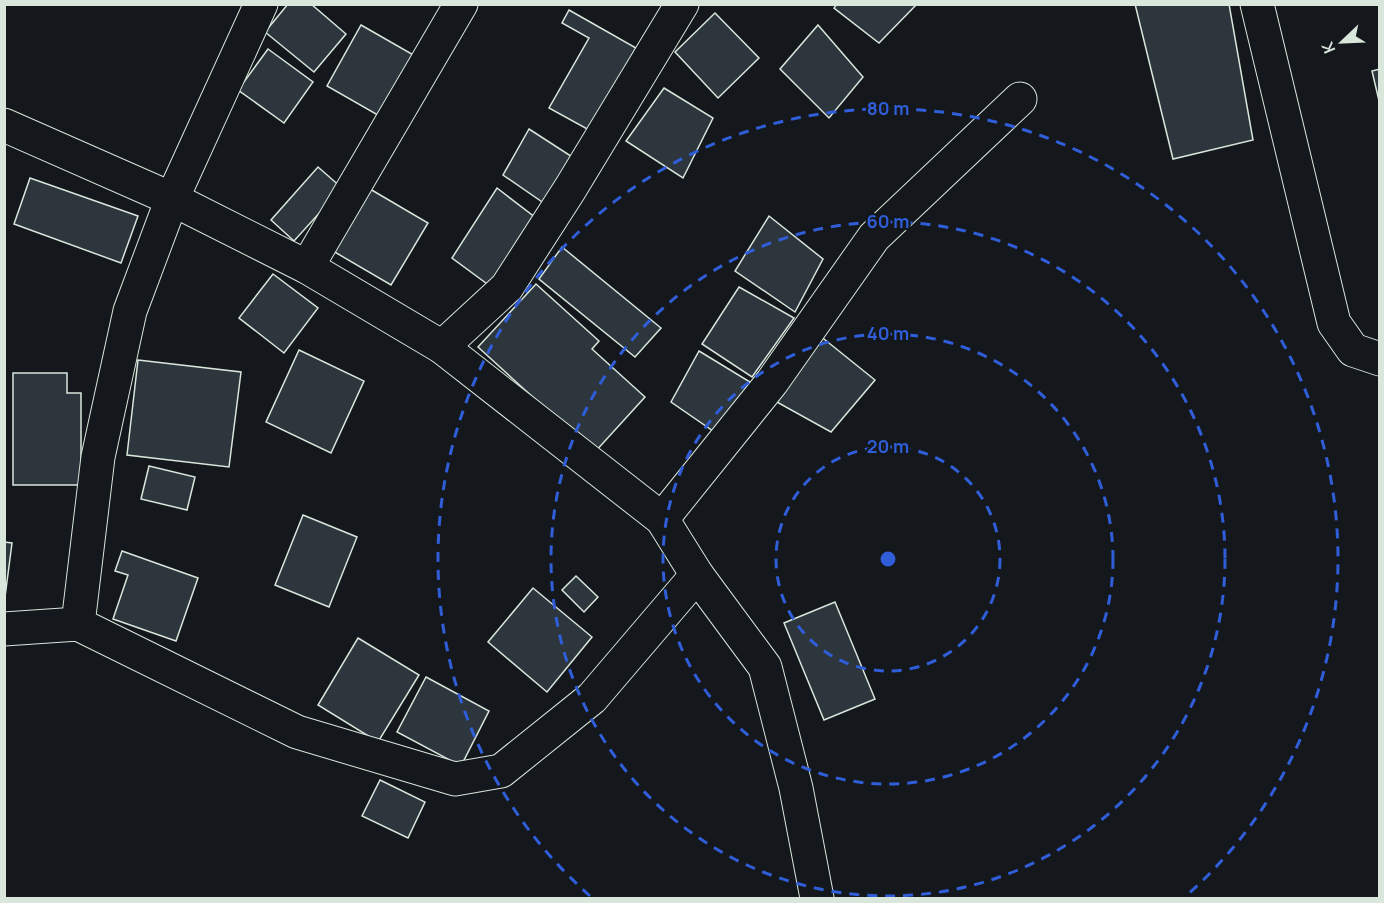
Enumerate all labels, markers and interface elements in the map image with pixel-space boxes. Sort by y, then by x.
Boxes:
north arrow [1312,12,1372,72]
text: K [1316,38,1340,57]
text: 80 m [867,96,909,120]
text: 60 m [867,209,909,233]
text: 40 m [867,321,909,345]
text: 20 m [867,434,909,458]
centre of rings [878,549,898,569]

